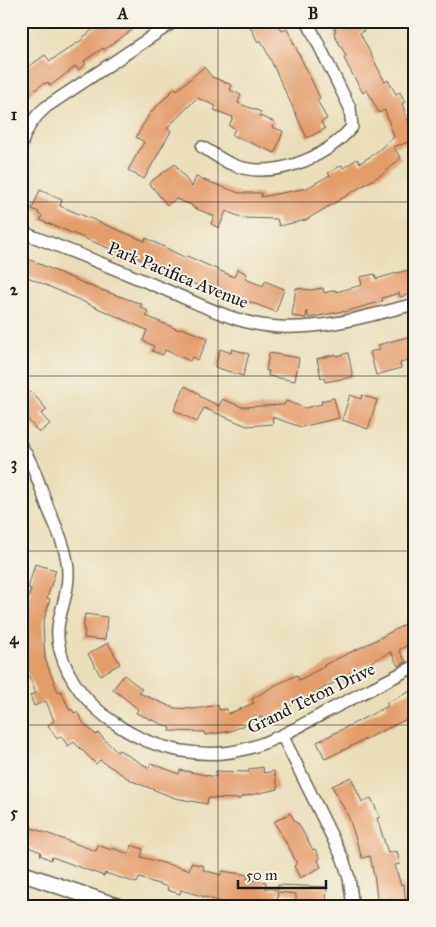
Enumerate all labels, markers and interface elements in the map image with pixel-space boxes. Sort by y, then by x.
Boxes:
text: A [117,4,129,23]
text: B [308,4,318,23]
text: 1 [11,105,18,124]
street label: Park Pacifica Avenue [104,237,252,313]
text: 2 [10,280,19,299]
text: 3 [11,454,17,474]
text: 4 [10,629,20,649]
street label: Grand Teton Drive [244,658,378,738]
text: 5 [10,803,18,822]
scale bar [238,857,326,889]
text: 50 m [246,866,278,884]

